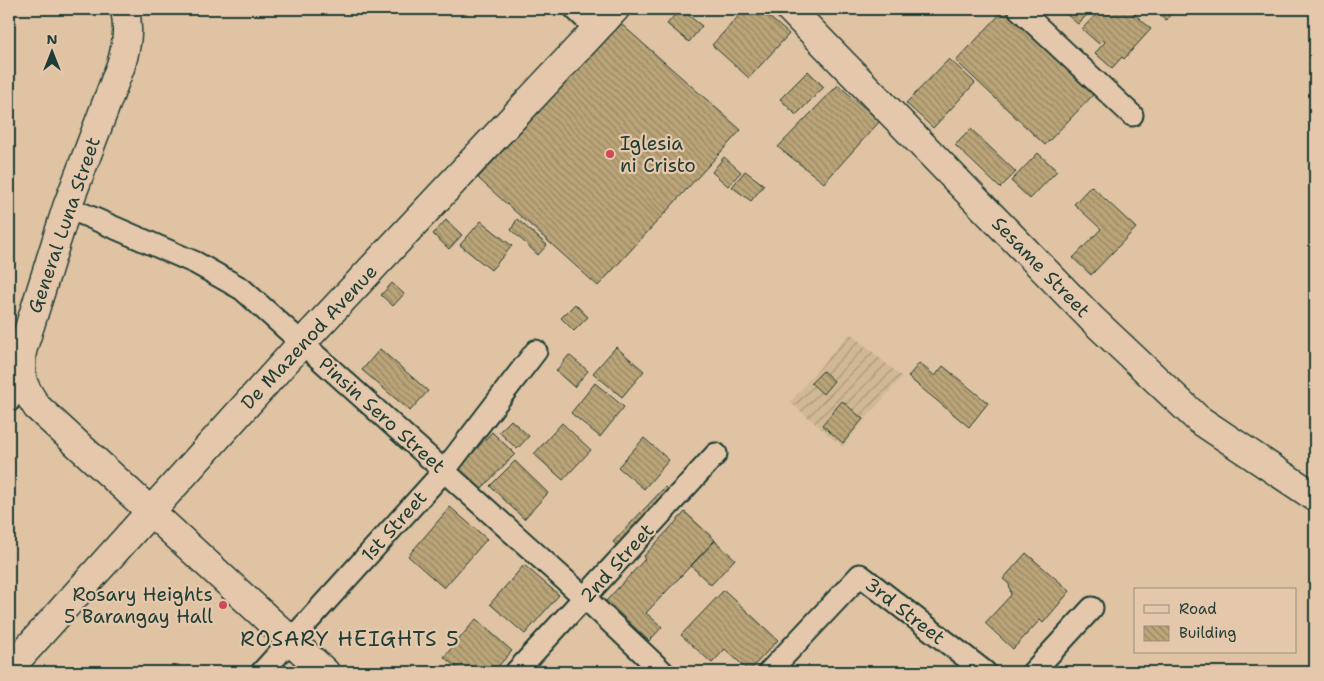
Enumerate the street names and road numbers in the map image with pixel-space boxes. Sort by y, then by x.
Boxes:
street label: General Luna Street [22,134,106,316]
street label: Sesame Street [986,211,1096,323]
street label: De Mazenod Avenue [235,259,383,415]
street label: Pinsin Sero Street [313,351,451,479]
street label: 1st Street [356,485,432,567]
street label: 2nd Street [575,518,659,608]
street label: 3rd Street [860,572,950,650]

